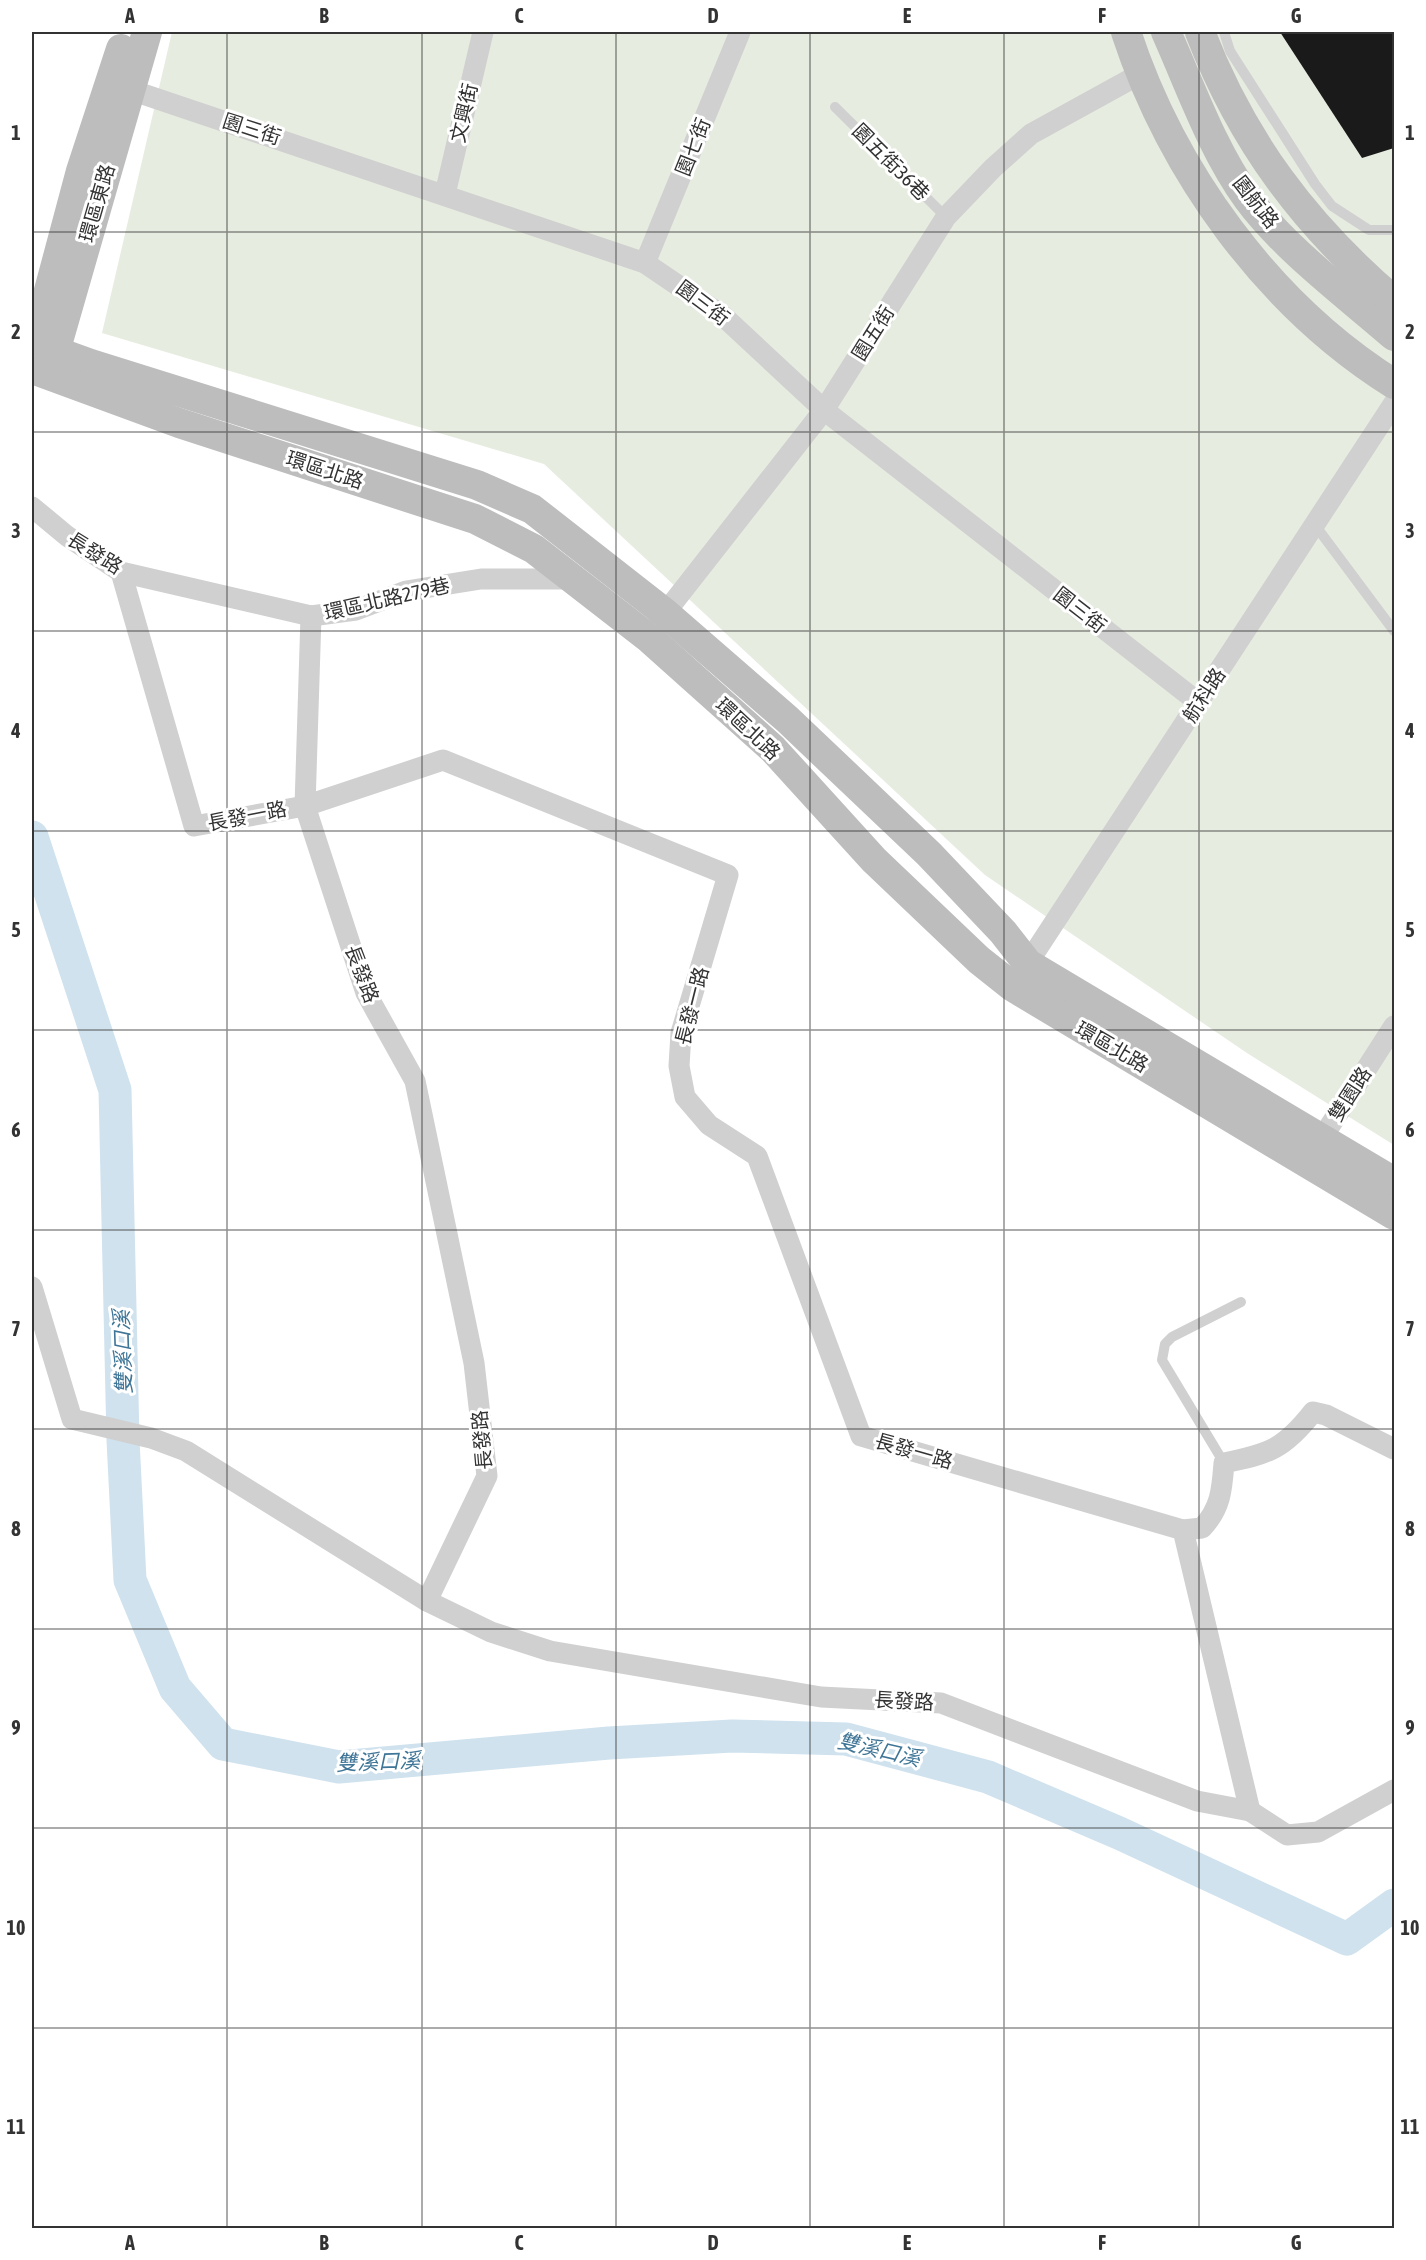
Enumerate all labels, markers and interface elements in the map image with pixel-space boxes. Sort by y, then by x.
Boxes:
text: A [124,4,135,27]
text: B [319,4,329,27]
text: C [515,4,524,27]
text: D [707,4,719,27]
text: E [903,4,912,27]
text: F [1098,4,1106,27]
text: G [1291,4,1302,27]
street label: 文興街 [446,81,481,145]
street label: 園三街 [220,108,284,149]
street label: 園七街 [671,115,714,179]
street label: 園五街36巷 [848,119,934,205]
text: 1 [11,121,21,144]
text: 1 [1405,121,1415,144]
street label: 環區東路 [74,161,119,244]
street label: 園航路 [1229,171,1284,232]
street label: 園三街 [672,275,734,330]
street label: 園五街 [847,301,898,364]
text: 2 [11,320,21,343]
text: 2 [1405,320,1415,343]
street label: 環區北路 [284,446,367,493]
text: 3 [11,519,21,542]
text: 3 [1405,519,1415,542]
street label: 長發路 [64,527,127,578]
street label: 環區北路279巷 [322,573,452,624]
street label: 園三街 [1050,582,1111,637]
street label: 航科路 [1178,663,1230,726]
street label: 環區北路 [711,693,785,764]
text: 4 [10,719,21,742]
text: 4 [1404,719,1415,742]
street label: 長發一路 [205,797,288,834]
text: 5 [11,918,21,941]
text: 5 [1405,918,1415,941]
street label: 長發路 [341,942,384,1006]
street label: 長發一路 [671,964,712,1047]
street label: 環區北路 [1072,1017,1153,1077]
street label: 雙園路 [1324,1062,1376,1125]
text: 6 [11,1118,21,1141]
text: 6 [1405,1118,1415,1141]
water label: 雙溪口溪 [108,1307,135,1394]
text: 7 [11,1317,21,1340]
text: 7 [1405,1317,1415,1340]
street label: 長發路 [467,1409,496,1471]
street label: 長發一路 [873,1428,956,1473]
text: 8 [11,1517,21,1540]
text: 8 [1405,1517,1415,1540]
street label: 長發路 [873,1687,935,1714]
text: 9 [11,1716,21,1739]
text: 9 [1405,1716,1415,1739]
water label: 雙溪口溪 [836,1728,926,1771]
water label: 雙溪口溪 [336,1747,423,1774]
text: 10 [7,1916,25,1939]
text: 10 [1401,1916,1419,1939]
text: 11 [7,2115,25,2138]
text: 11 [1401,2115,1419,2138]
text: A [124,2231,135,2254]
text: B [319,2231,329,2254]
text: C [515,2231,524,2254]
text: D [707,2231,719,2254]
text: E [903,2231,912,2254]
text: F [1098,2231,1106,2254]
text: G [1291,2231,1302,2254]

